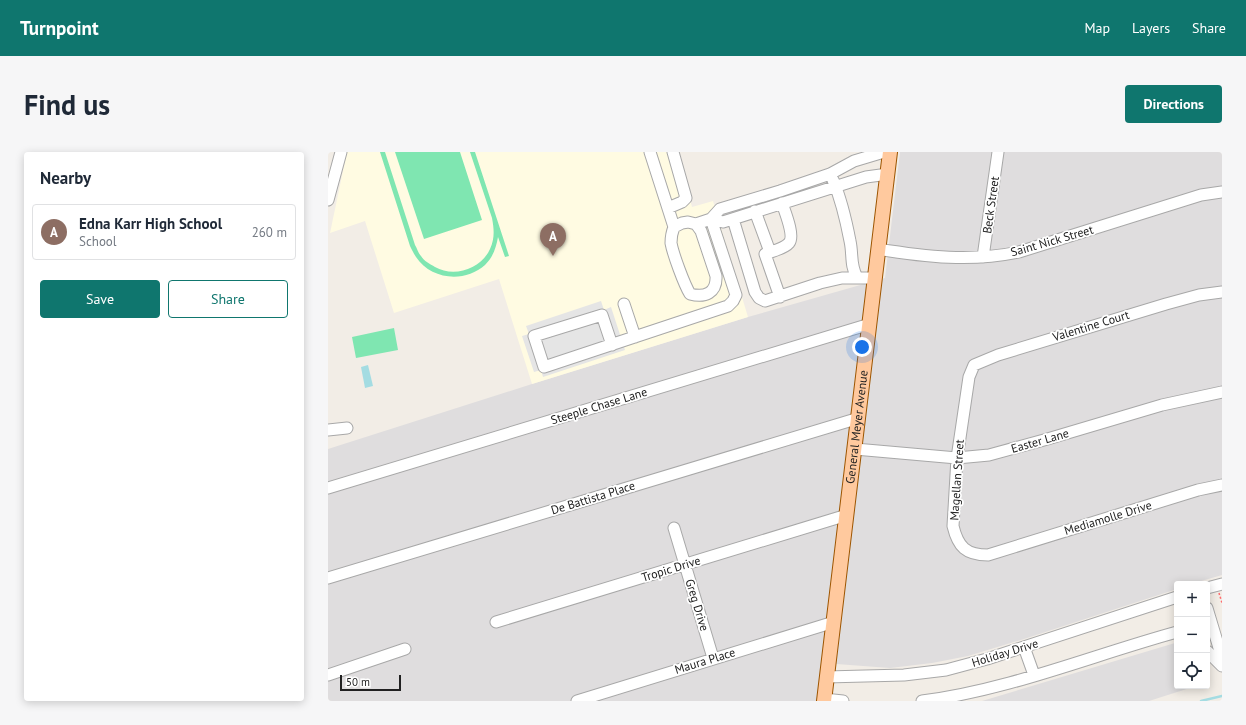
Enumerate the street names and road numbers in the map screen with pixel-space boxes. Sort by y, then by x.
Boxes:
street label: Beck Street [979,175,1002,235]
street label: Saint Nick Street [1009,222,1095,259]
street label: Valentine Court [1050,307,1131,345]
street label: General Meyer Avenue [842,369,871,485]
street label: Steeple Chase Lane [549,384,649,427]
street label: Easter Lane [1009,425,1070,456]
street label: Magellan Street [946,439,967,521]
street label: De Battista Place [549,478,637,517]
street label: Mediamolle Drive [1062,497,1153,538]
street label: Tropic Drive [640,552,702,585]
street label: Greg Drive [682,577,713,633]
street label: Holiday Drive [970,635,1040,670]
street label: Maura Place [673,644,737,677]

